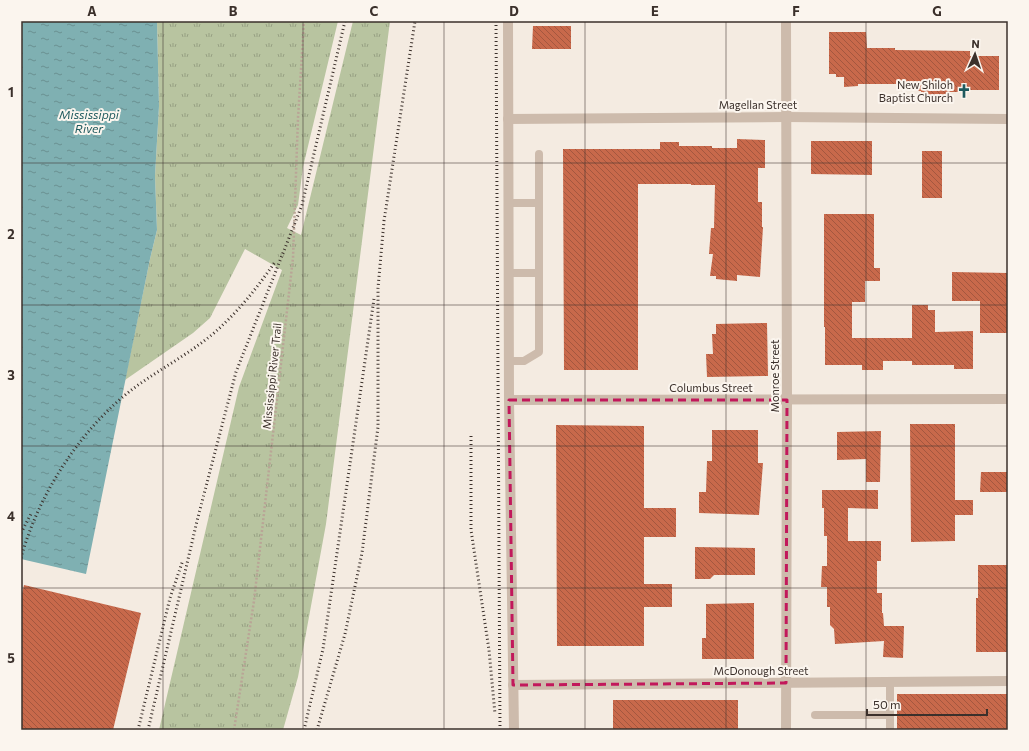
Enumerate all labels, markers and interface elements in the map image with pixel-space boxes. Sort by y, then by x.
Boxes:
text: A [87,3,97,19]
text: B [229,3,238,19]
text: C [370,3,379,19]
text: D [509,3,519,19]
text: E [651,3,659,19]
text: F [792,3,800,19]
text: G [932,3,942,19]
north arrow [955,34,995,74]
text: N [971,37,980,50]
place label: New Shiloh Baptist Church [879,78,953,104]
church icon: New Shiloh Baptist Church [956,83,972,99]
text: 1 [8,84,14,100]
street label: Magellan Street [719,98,798,111]
water label: Mississippi River [59,107,120,135]
text: 2 [7,226,15,242]
street label: Mississippi River Trail [259,322,284,430]
street label: Monroe Street [768,339,781,413]
text: 3 [7,367,15,383]
street label: Columbus Street [669,381,753,394]
text: 4 [7,508,15,524]
text: 5 [7,650,15,666]
street label: McDonough Street [713,664,809,677]
scale bar [867,691,987,717]
text: 50 m [873,697,901,711]

